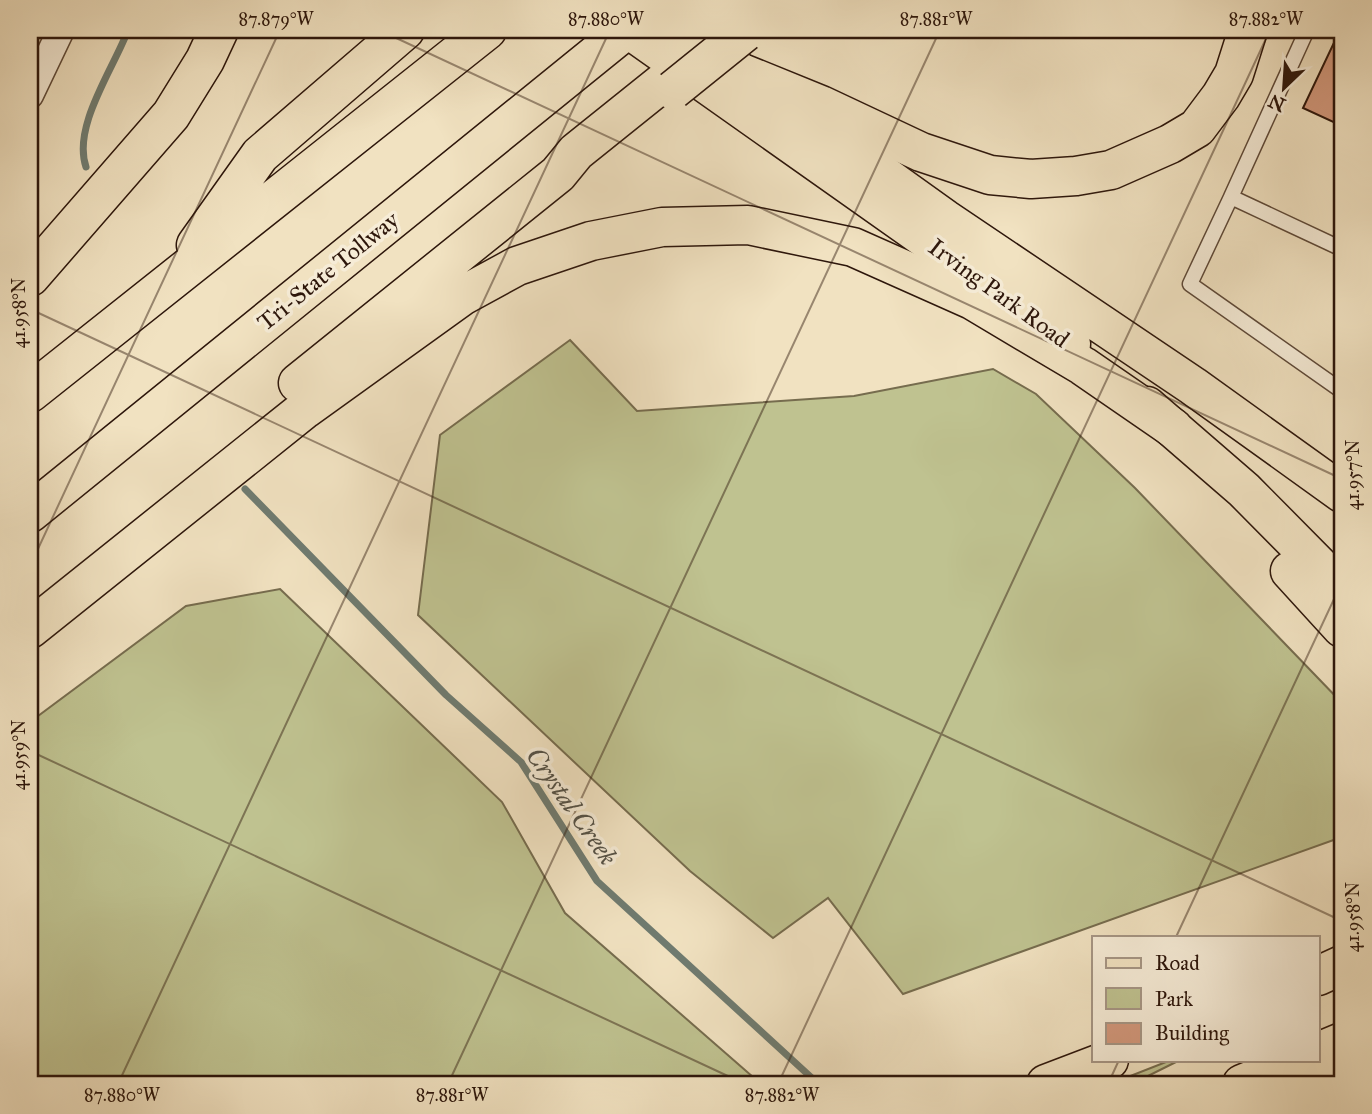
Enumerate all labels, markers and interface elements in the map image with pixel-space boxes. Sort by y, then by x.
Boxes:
text: 87.879°W [238,8,314,30]
text: 87.880°W [568,8,645,30]
text: 87.881°W [900,8,973,30]
text: 87.882°W [1229,8,1304,30]
north arrow [1250,52,1320,122]
text: N [1265,89,1289,117]
street label: Tri-State Tollway [251,204,405,337]
street label: Irving Park Road [923,232,1075,354]
text: 41.958°N [8,278,30,348]
text: 41.957°N [1342,440,1364,510]
text: 41.959°N [8,720,30,790]
water label: Crystal Creek [520,741,625,872]
text: 41.958°N [1342,882,1364,952]
legend [1092,936,1320,1062]
text: Road [1155,950,1200,976]
text: Park [1155,986,1193,1012]
text: Building [1155,1020,1229,1046]
text: 87.880°W [84,1084,161,1106]
text: 87.881°W [416,1084,489,1106]
text: 87.882°W [745,1084,820,1106]

